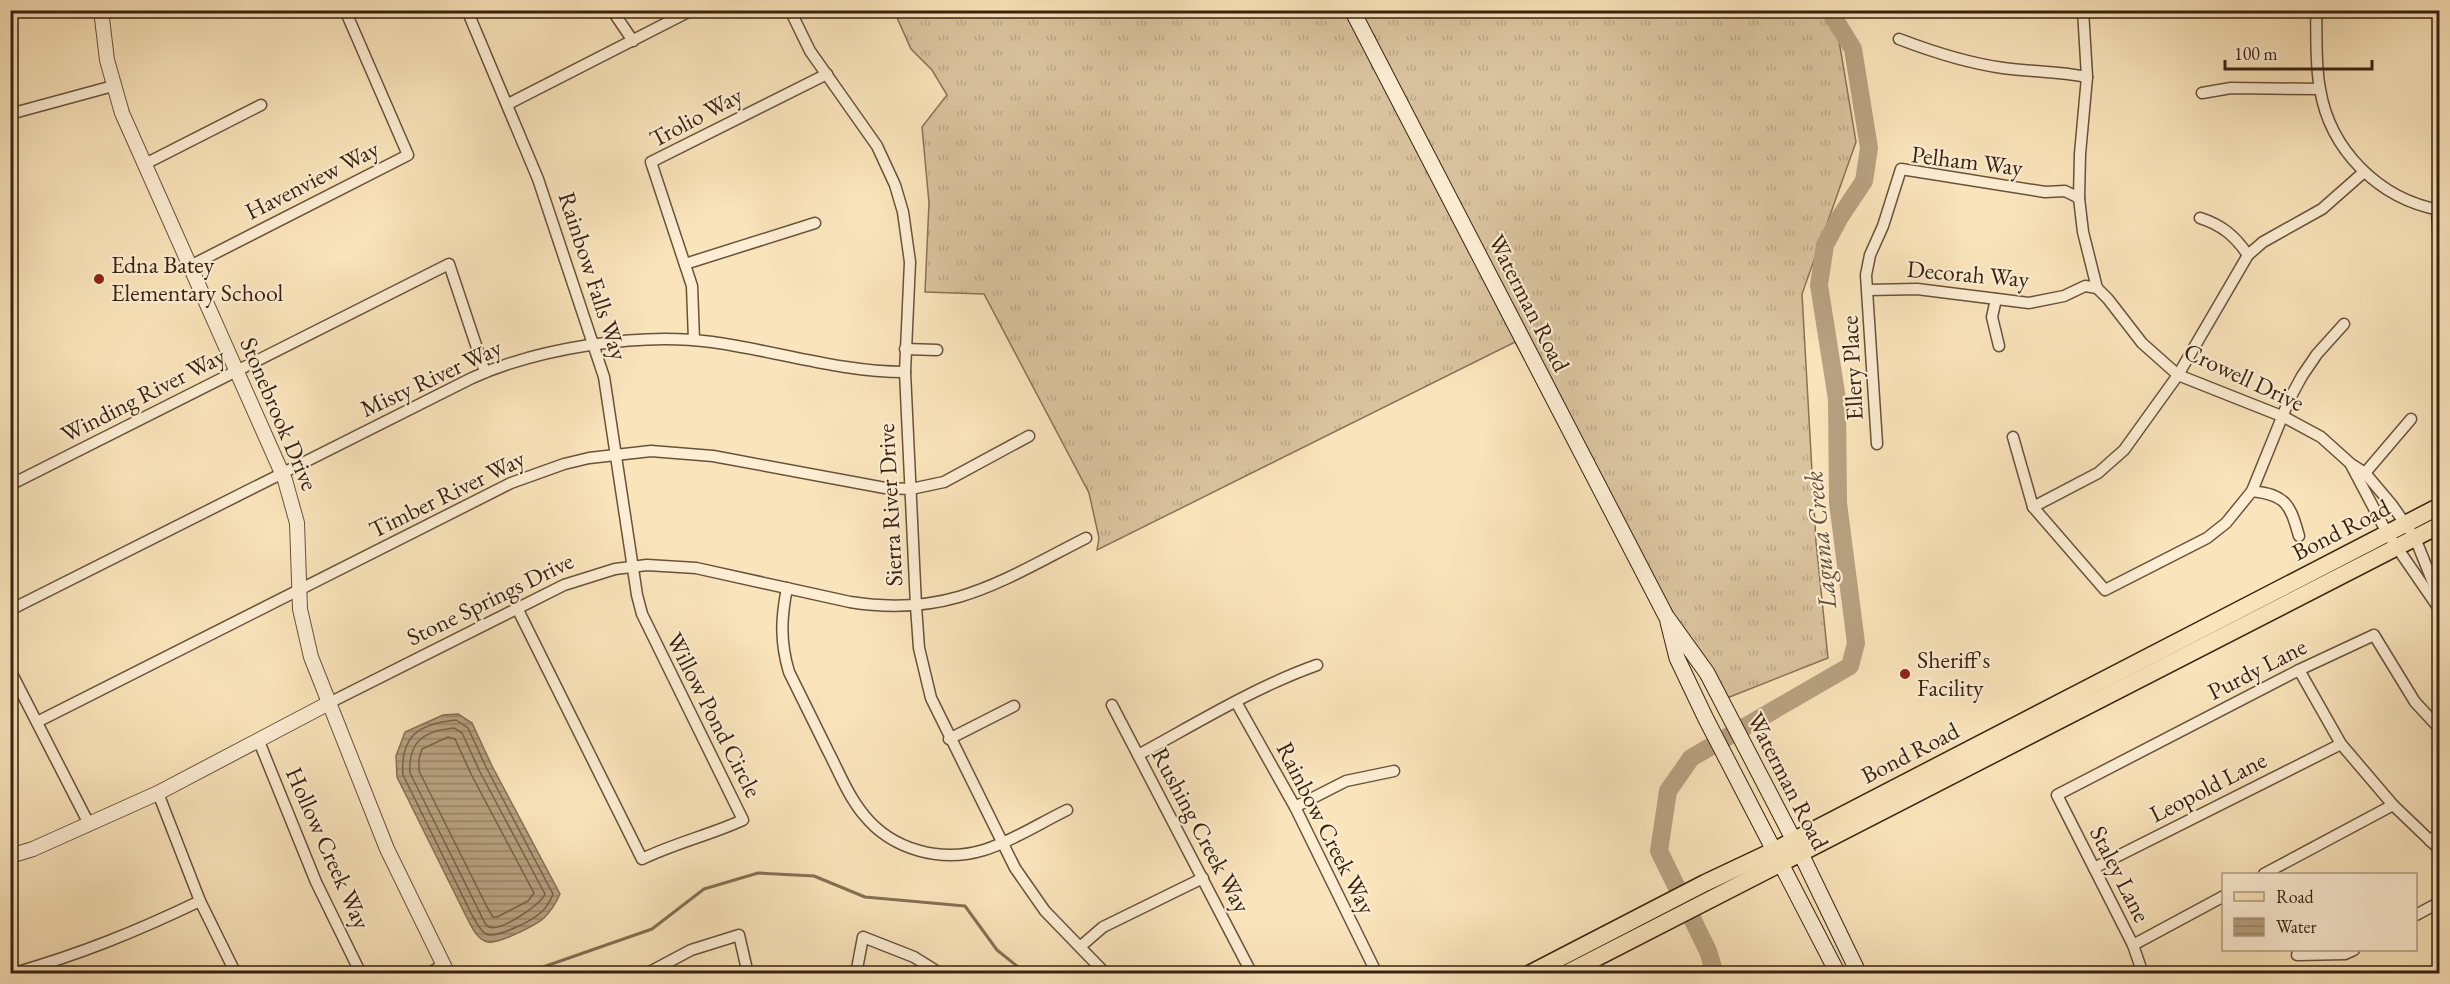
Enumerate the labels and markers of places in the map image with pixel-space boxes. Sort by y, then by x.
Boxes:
place label: Edna Batey Elementary School [111,249,283,308]
marker: Edna Batey Elementary School [92,272,106,286]
place label: Sheriff's Facility [1917,644,1990,703]
marker: Sheriff's Facility [1898,667,1912,681]

